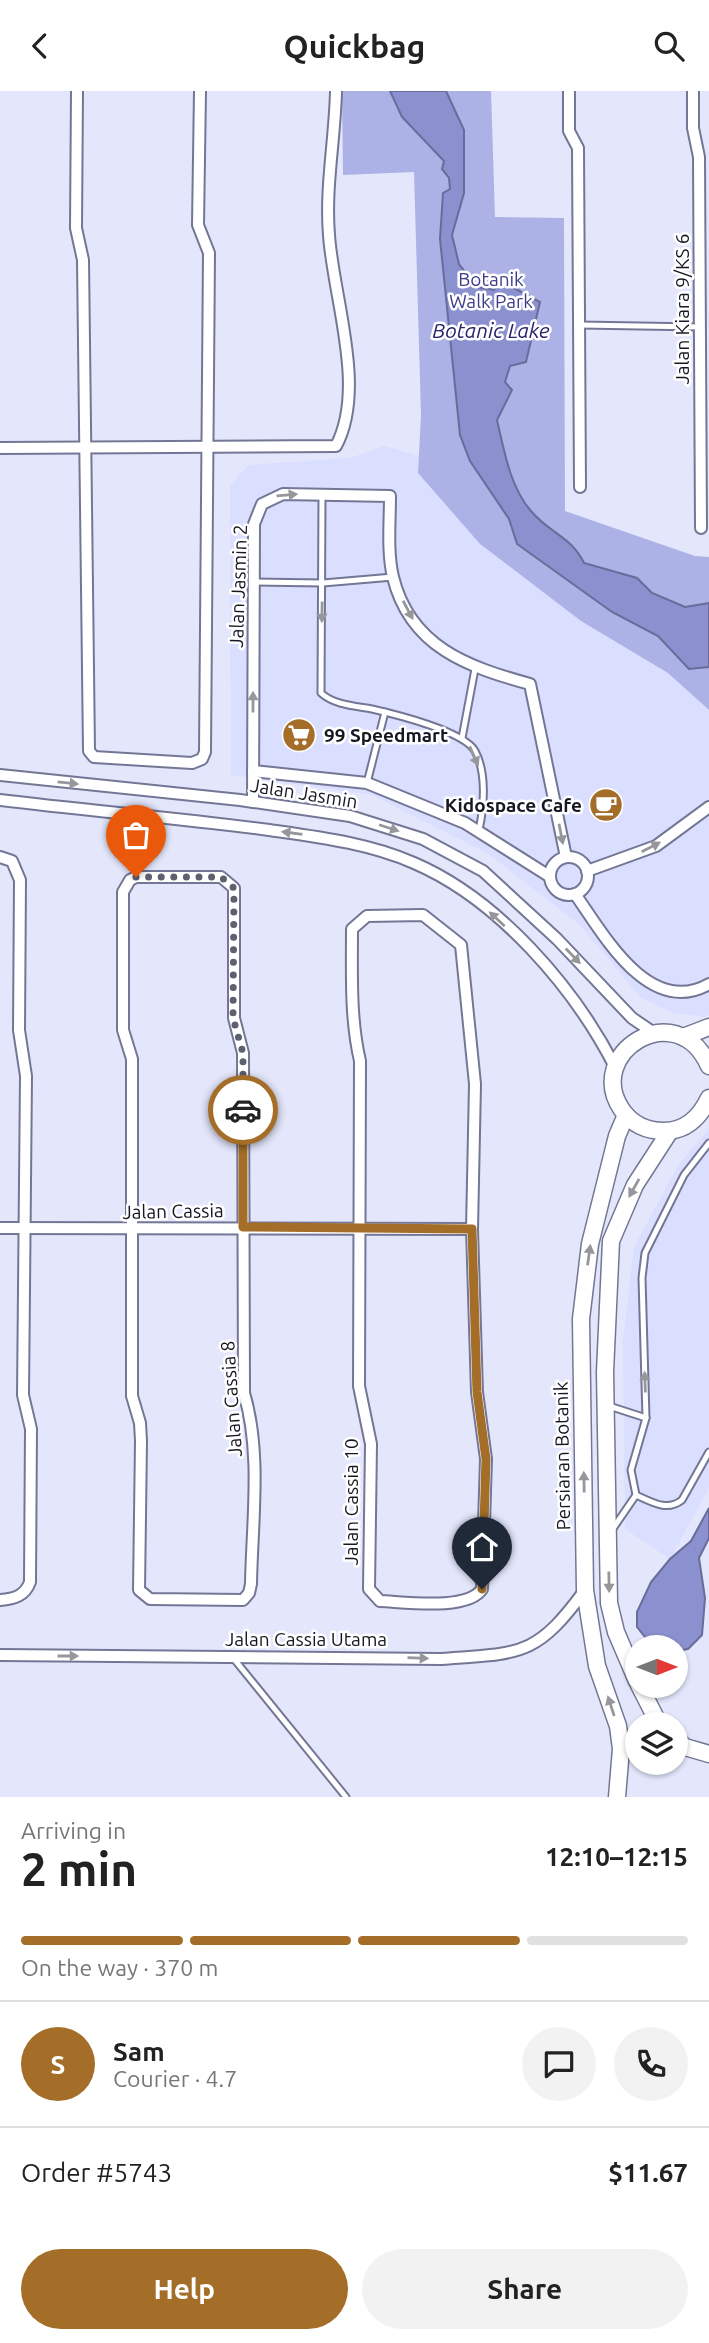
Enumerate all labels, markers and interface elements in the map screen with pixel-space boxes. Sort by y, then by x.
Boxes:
icon: back [21,27,59,65]
icon: search [650,27,688,65]
text: Quickbag [284,28,425,64]
street label: Jalan Kiara 9/KS 6 [671,233,693,385]
park label: Botanik Walk Park [449,268,533,312]
water label: Botanic Lake [432,318,550,342]
one-way arrow [276,489,298,500]
street label: Jalan Jasmin 2 [225,524,251,648]
one-way arrow [402,600,414,620]
one-way arrow [316,601,328,623]
one-way arrow [247,691,259,713]
supermarket icon: 99 Speedmart [280,716,318,754]
place label: 99 Speedmart [324,724,448,746]
one-way arrow [468,745,479,766]
street label: Jalan Jasmin [249,774,359,812]
one-way arrow [57,777,79,788]
cafe icon: Kidospace Cafe [587,786,625,824]
place label: Kidospace Cafe [445,794,582,816]
pin [106,805,166,877]
icon: bag [117,816,155,854]
one-way arrow [379,823,400,834]
one-way arrow [555,823,566,845]
one-way arrow [281,827,303,838]
one-way arrow [641,842,661,853]
one-way arrow [488,911,506,927]
one-way arrow [565,947,581,964]
courier [208,1075,278,1145]
icon: car [224,1091,262,1129]
one-way arrow [628,1179,640,1199]
street label: Jalan Cassia [122,1199,224,1223]
one-way arrow [584,1244,595,1266]
street label: Jalan Cassia 8 [216,1340,246,1458]
one-way arrow [640,1371,651,1393]
street label: Persiaran Botanik [550,1381,574,1531]
street label: Jalan Cassia 10 [340,1438,362,1566]
one-way arrow [578,1471,590,1493]
pin [452,1517,512,1589]
icon: home [463,1528,501,1566]
one-way arrow [603,1571,615,1593]
street label: Jalan Cassia Utama [225,1628,387,1650]
north arrow [625,1635,688,1697]
map controls [625,1635,688,1775]
one-way arrow [57,1650,79,1662]
one-way arrow [407,1653,429,1664]
one-way arrow [606,1695,616,1716]
button: layers [625,1712,688,1775]
text: Arriving in [21,1818,126,1843]
text: 12:10–12:15 [545,1842,688,1871]
text: 2 min [21,1843,137,1895]
text: On the way · 370 m [21,1955,218,1980]
button: chat [522,2027,596,2101]
button: phone [614,2027,688,2101]
text: Sam [113,2037,165,2066]
text: S [51,2050,65,2079]
text: Courier · 4.7 [113,2066,237,2091]
text: Order #5743 [21,2158,172,2187]
text: $11.67 [608,2158,688,2187]
button: Help [21,2249,348,2329]
button: Share [362,2249,688,2329]

